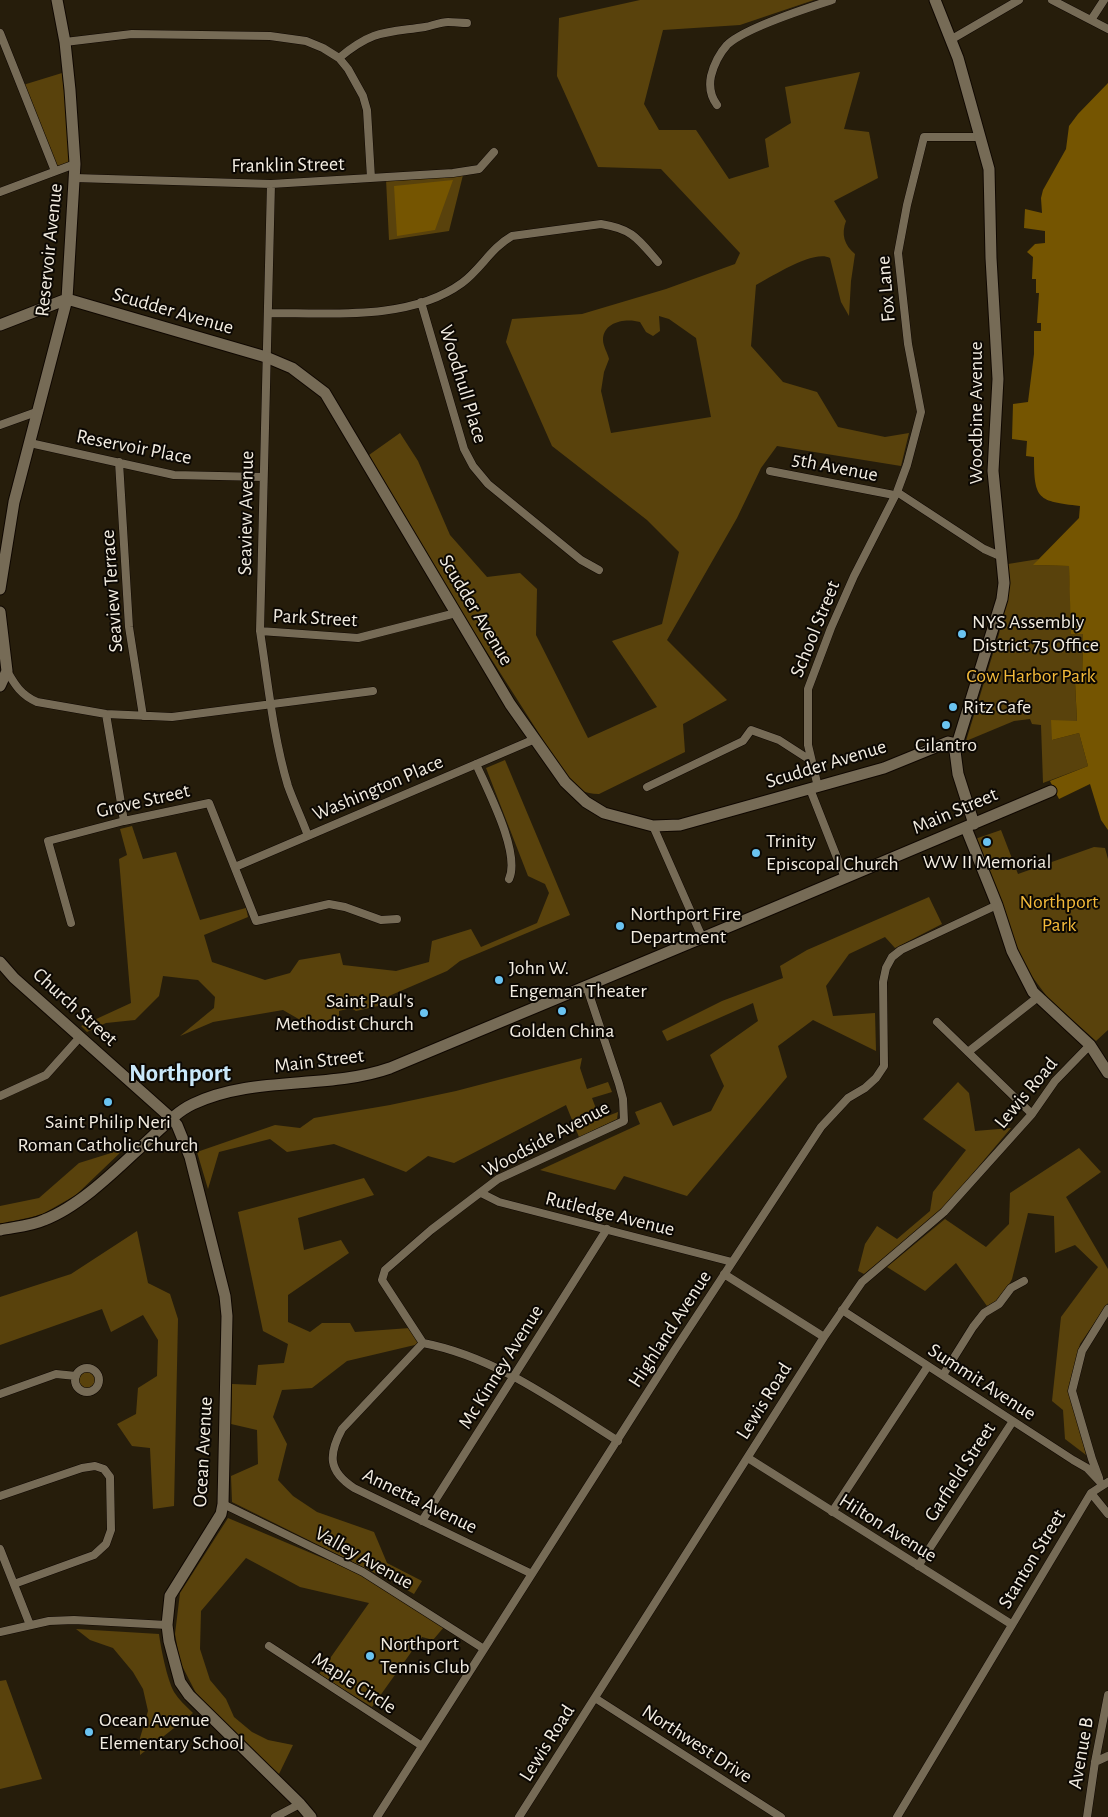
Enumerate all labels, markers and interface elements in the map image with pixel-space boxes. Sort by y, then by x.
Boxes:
street label: Franklin Street [231,152,345,178]
street label: Reservoir Avenue [30,182,68,318]
street label: Fox Lane [871,255,901,323]
street label: Scudder Avenue [110,282,236,340]
street label: Woodhull Place [434,322,492,446]
street label: Woodbine Avenue [964,341,988,485]
street label: Reservoir Place [74,424,194,470]
street label: 5th Avenue [790,447,880,487]
street label: Seaview Avenue [233,450,259,576]
street label: Seaview Terrace [96,529,128,653]
street label: Scudder Avenue [434,550,518,670]
street label: School Street [785,577,845,681]
street label: Park Street [272,604,358,632]
place label: NYS Assembly District 75 Office [972,610,1099,657]
marker: NYS Assembly District 75 Office [956,628,968,640]
park label: Cow Harbor Park [966,664,1096,688]
place label: Ritz Cafe [963,695,1031,719]
marker: Ritz Cafe [947,701,959,713]
marker: Cilantro [940,719,952,731]
place label: Cilantro [915,733,977,757]
street label: Scudder Avenue [763,734,889,794]
street label: Washington Place [309,750,447,826]
street label: Grove Street [94,779,192,823]
street label: Main Street [909,782,1001,840]
place label: Trinity Episcopal Church [766,829,899,876]
marker: WW II Memorial [981,836,993,848]
marker: Trinity Episcopal Church [750,847,762,859]
place label: WW II Memorial [923,850,1051,874]
park label: Northport Park [1020,890,1098,937]
place label: Northport Fire Department [630,902,741,949]
marker: Northport Fire Department [614,920,626,932]
place label: John W. Engeman Theater [509,956,647,1003]
street label: Church Street [28,963,122,1051]
marker: John W. Engeman Theater [493,974,505,986]
place label: Saint Paul's Methodist Church [275,989,414,1036]
marker: Golden China [556,1005,568,1017]
marker: Saint Paul's Methodist Church [418,1007,430,1019]
place label: Golden China [510,1019,614,1043]
street label: Main Street [273,1044,365,1078]
street label: Lewis Road [989,1052,1063,1134]
district label: Northport [129,1058,231,1088]
street label: Woodside Avenue [478,1095,614,1183]
marker: Saint Philip Neri Roman Catholic Church [102,1096,114,1108]
place label: Saint Philip Neri Roman Catholic Church [17,1110,199,1157]
street label: Rutledge Avenue [543,1186,677,1242]
street label: Highland Avenue [623,1266,717,1392]
street label: Mc Kinney Avenue [453,1300,549,1434]
street label: Summit Avenue [923,1338,1041,1426]
street label: Lewis Road [731,1358,797,1444]
street label: Ocean Avenue [188,1396,218,1508]
street label: Garfield Street [919,1418,1001,1526]
street label: Annetta Avenue [359,1463,481,1539]
street label: Hilton Avenue [835,1488,941,1568]
street label: Stanton Street [993,1505,1071,1613]
street label: Valley Avenue [311,1521,417,1595]
place label: Northport Tennis Club [380,1632,469,1679]
street label: Maple Circle [307,1647,401,1719]
marker: Northport Tennis Club [364,1650,376,1662]
street label: Northwest Drive [637,1699,757,1789]
street label: Lewis Road [514,1700,580,1786]
place label: Ocean Avenue Elementary School [99,1708,244,1755]
street label: Avenue B [1063,1715,1099,1791]
marker: Ocean Avenue Elementary School [83,1726,95,1738]

